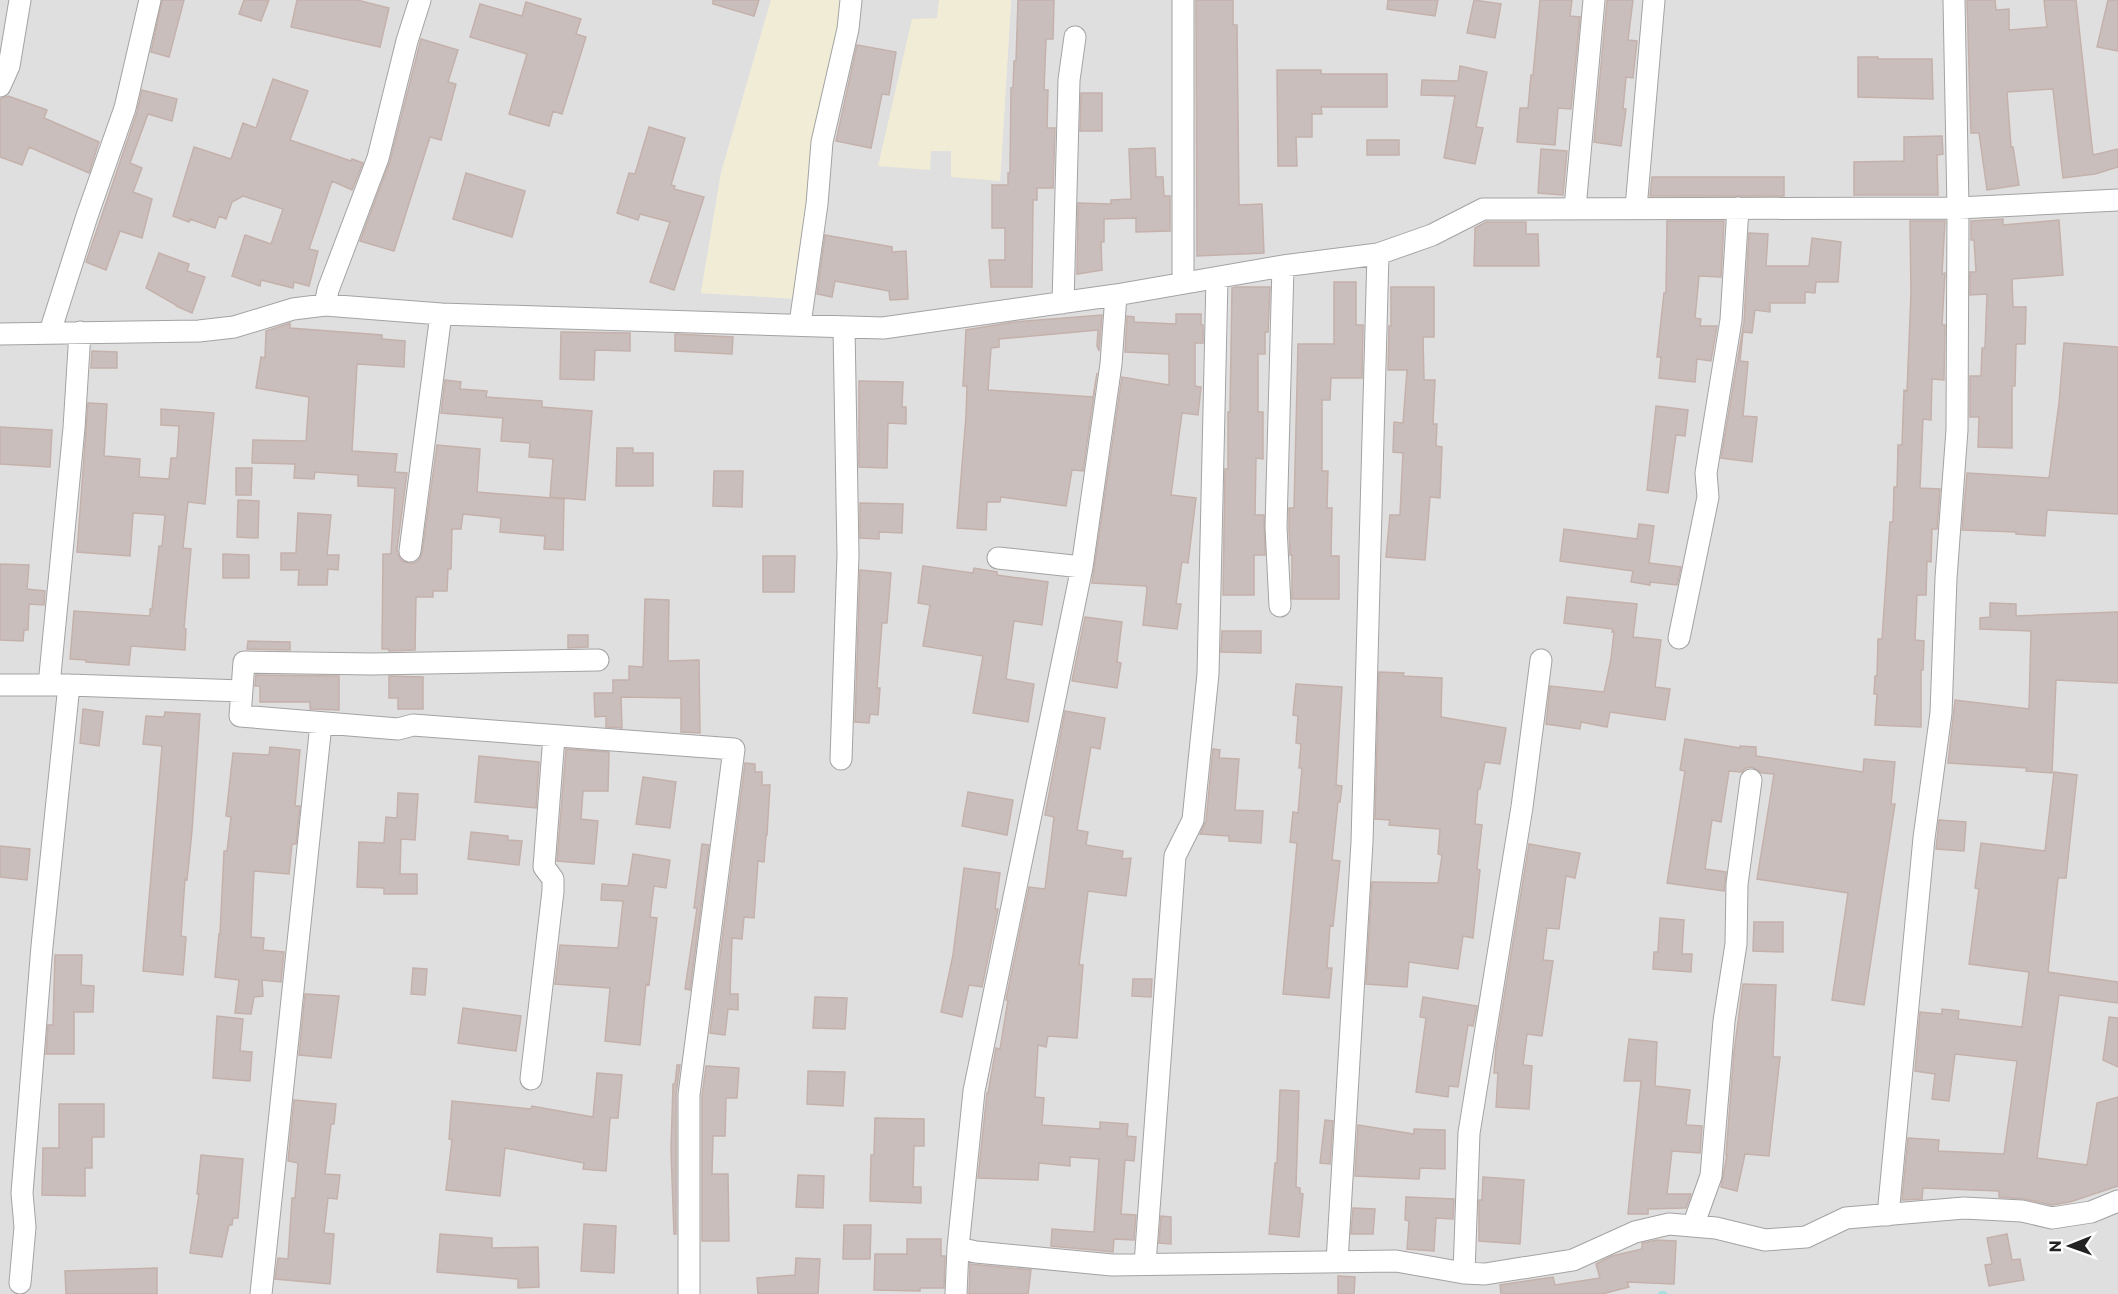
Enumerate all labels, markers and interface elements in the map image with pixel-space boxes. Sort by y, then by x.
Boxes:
north arrow [2040,1216,2100,1276]
text: N [2045,1240,2064,1252]

